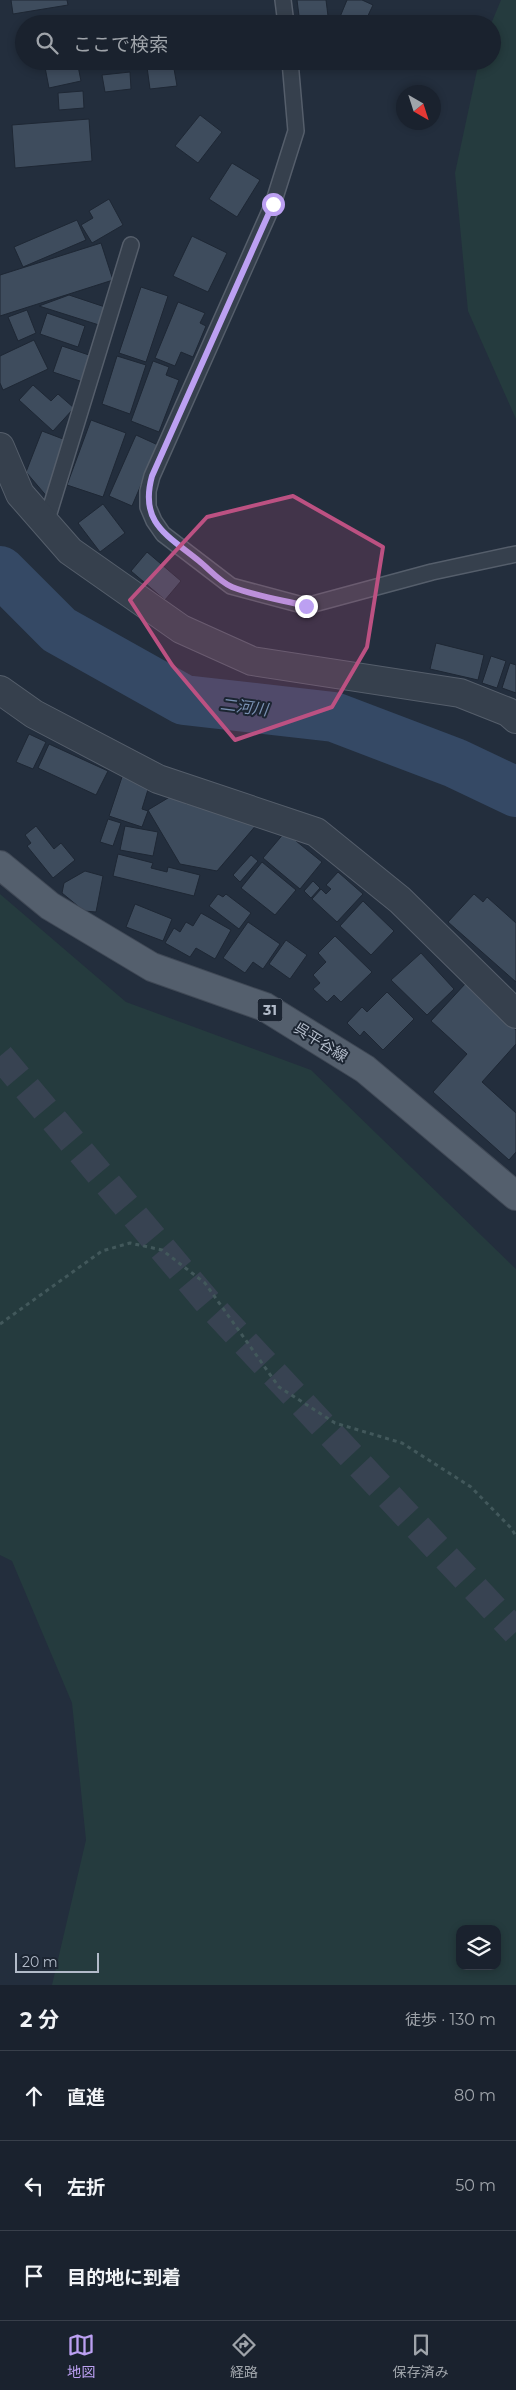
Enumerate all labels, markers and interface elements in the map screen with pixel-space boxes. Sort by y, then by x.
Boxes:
search box [15,15,501,70]
icon: search [33,29,61,57]
text: ここで検索 [73,33,168,56]
north arrow [396,85,441,130]
route start [262,193,285,216]
route end [295,595,318,618]
water label: 二河川 [219,695,271,720]
road number: 31 [258,998,282,1022]
street label: 呉平谷線 [291,1018,351,1066]
map controls [456,1925,501,1970]
button: layers [456,1925,501,1970]
scale bar [15,1950,99,1973]
text: 20 m [22,1953,58,1971]
text: 2 分 [20,2007,59,2032]
text: 徒歩 · 130 m [405,2010,496,2029]
icon: ahead [20,2082,48,2110]
text: 直進 [67,2086,105,2109]
text: 80 m [454,2086,496,2105]
icon: left [20,2172,48,2200]
text: 左折 [67,2176,105,2199]
text: 50 m [455,2176,496,2195]
icon: arrive [20,2262,48,2290]
text: 目的地に到着 [67,2266,181,2289]
tab: 地図 [67,2331,95,2381]
tab: 経路 [230,2331,258,2381]
tab: 保存済み [393,2331,449,2381]

